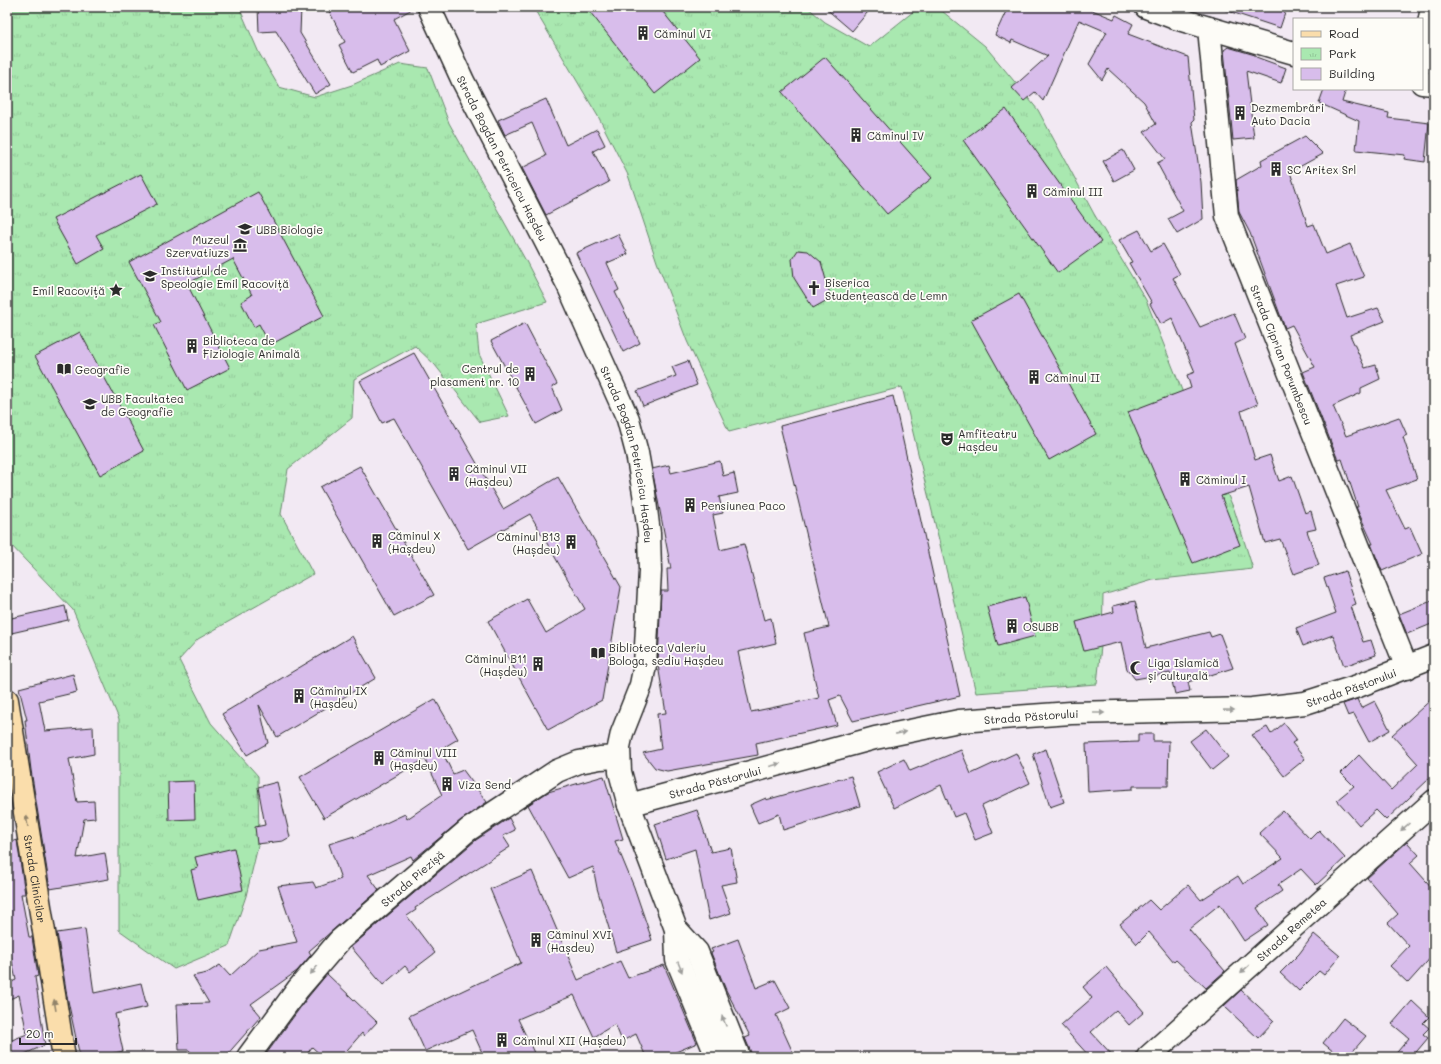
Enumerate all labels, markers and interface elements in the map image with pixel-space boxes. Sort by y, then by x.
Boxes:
legend [1293,18,1423,90]
building icon: Căminul VI [635,25,651,41]
text: Road [1329,25,1359,41]
place label: Căminul VI [654,26,711,41]
text: Park [1329,45,1356,61]
text: Building [1329,65,1375,81]
street label: Strada Bogdan Petriceicu Hașdeu [454,73,551,243]
place label: Dezmembrări Auto Dacia [1251,100,1324,128]
building icon: Dezmembrări Auto Dacia [1232,105,1248,121]
building icon: Căminul IV [848,127,864,143]
place label: Căminul IV [867,128,924,143]
building icon: SC Aritex Srl [1268,161,1284,177]
place label: SC Aritex Srl [1287,162,1356,177]
building icon: Căminul III [1024,183,1040,199]
place label: Căminul III [1043,184,1103,199]
school or university icon: UBB Biologie [237,221,253,237]
place label: UBB Biologie [256,222,323,237]
place label: Muzeul Szervatiuzs [166,232,229,260]
museum icon: Muzeul Szervatiuzs [232,237,248,253]
place label: Institutul de Speologie Emil Racoviță [161,263,289,291]
school or university icon: Institutul de Speologie Emil Racoviță [142,268,158,284]
place label: Biserica Studențească de Lemn [825,275,947,303]
church icon: Biserica Studențească de Lemn [806,280,822,296]
place icon: Emil Racoviță [108,282,124,298]
street label: Strada Ciprian Porumbescu [1248,282,1317,427]
place label: Emil Racoviță [33,283,105,298]
place label: Biblioteca de Fiziologie Animală [203,333,300,361]
building icon: Biblioteca de Fiziologie Animală [184,338,200,354]
library icon: Geografie [56,361,72,377]
place label: Centrul de plasament nr. 10 [430,361,519,389]
place label: Geografie [75,362,130,377]
street label: Strada Bogdan Petriceicu Hașdeu [598,363,657,543]
building icon: Centrul de plasament nr. 10 [522,366,538,382]
building icon: Căminul II [1026,369,1042,385]
place label: Căminul II [1045,370,1100,385]
place label: UBB Facultatea de Geografie [101,391,184,419]
school or university icon: UBB Facultatea de Geografie [82,396,98,412]
place label: Amfiteatru Hașdeu [958,426,1017,454]
theatre icon: Amfiteatru Hașdeu [939,431,955,447]
place label: Căminul VII (Hașdeu) [465,461,527,489]
building icon: Căminul VII (Hașdeu) [446,466,462,482]
building icon: Căminul I [1177,471,1193,487]
place label: Căminul I [1196,472,1246,487]
building icon: Pensiunea Paco [682,497,698,513]
place label: Pensiunea Paco [701,498,786,513]
place label: Căminul X (Hașdeu) [388,528,441,556]
place label: Căminul B13 (Hașdeu) [497,529,561,557]
building icon: Căminul X (Hașdeu) [369,533,385,549]
building icon: Căminul B13 (Hașdeu) [563,534,579,550]
building icon: OSUBB [1004,618,1020,634]
place label: OSUBB [1023,619,1059,634]
place label: Biblioteca Valeriu Bologa, sediu Hașdeu [609,640,724,668]
library icon: Biblioteca Valeriu Bologa, sediu Hașdeu [590,645,606,661]
place label: Căminul B11 (Hașdeu) [465,651,527,679]
place label: Liga Islamică și culturală [1148,655,1219,683]
building icon: Căminul B11 (Hașdeu) [530,656,546,672]
mosque icon: Liga Islamică și culturală [1129,660,1145,676]
street label: Strada Păstorului [1304,664,1398,710]
place label: Căminul IX (Hașdeu) [310,683,367,711]
building icon: Căminul IX (Hașdeu) [291,688,307,704]
street label: Strada Păstorului [983,705,1079,727]
one-way arrow [1223,707,1236,713]
one-way arrow [1093,710,1106,716]
one-way arrow [895,730,907,736]
place label: Căminul VIII (Hașdeu) [390,745,457,773]
building icon: Căminul VIII (Hașdeu) [371,750,387,766]
one-way arrow [769,761,781,767]
street label: Strada Păstorului [667,762,763,801]
building icon: Viza Send [439,776,455,792]
place label: Viza Send [458,777,511,792]
one-way arrow [24,815,30,827]
one-way arrow [1400,822,1410,831]
street label: Strada Clinicilor [21,834,50,924]
street label: Strada Piezișă [377,846,447,910]
street label: Strada Remetea [1253,894,1329,964]
place label: Căminul XVI (Hașdeu) [547,927,612,955]
building icon: Căminul XVI (Hașdeu) [528,932,544,948]
one-way arrow [677,962,683,973]
one-way arrow [310,964,319,975]
one-way arrow [1240,965,1251,974]
one-way arrow [52,999,58,1011]
one-way arrow [721,1014,727,1026]
scale bar [20,1020,76,1046]
text: 20 m [26,1025,54,1041]
building icon: Căminul XII (Hașdeu) [494,1032,510,1048]
place label: Căminul XII (Hașdeu) [513,1033,626,1048]

